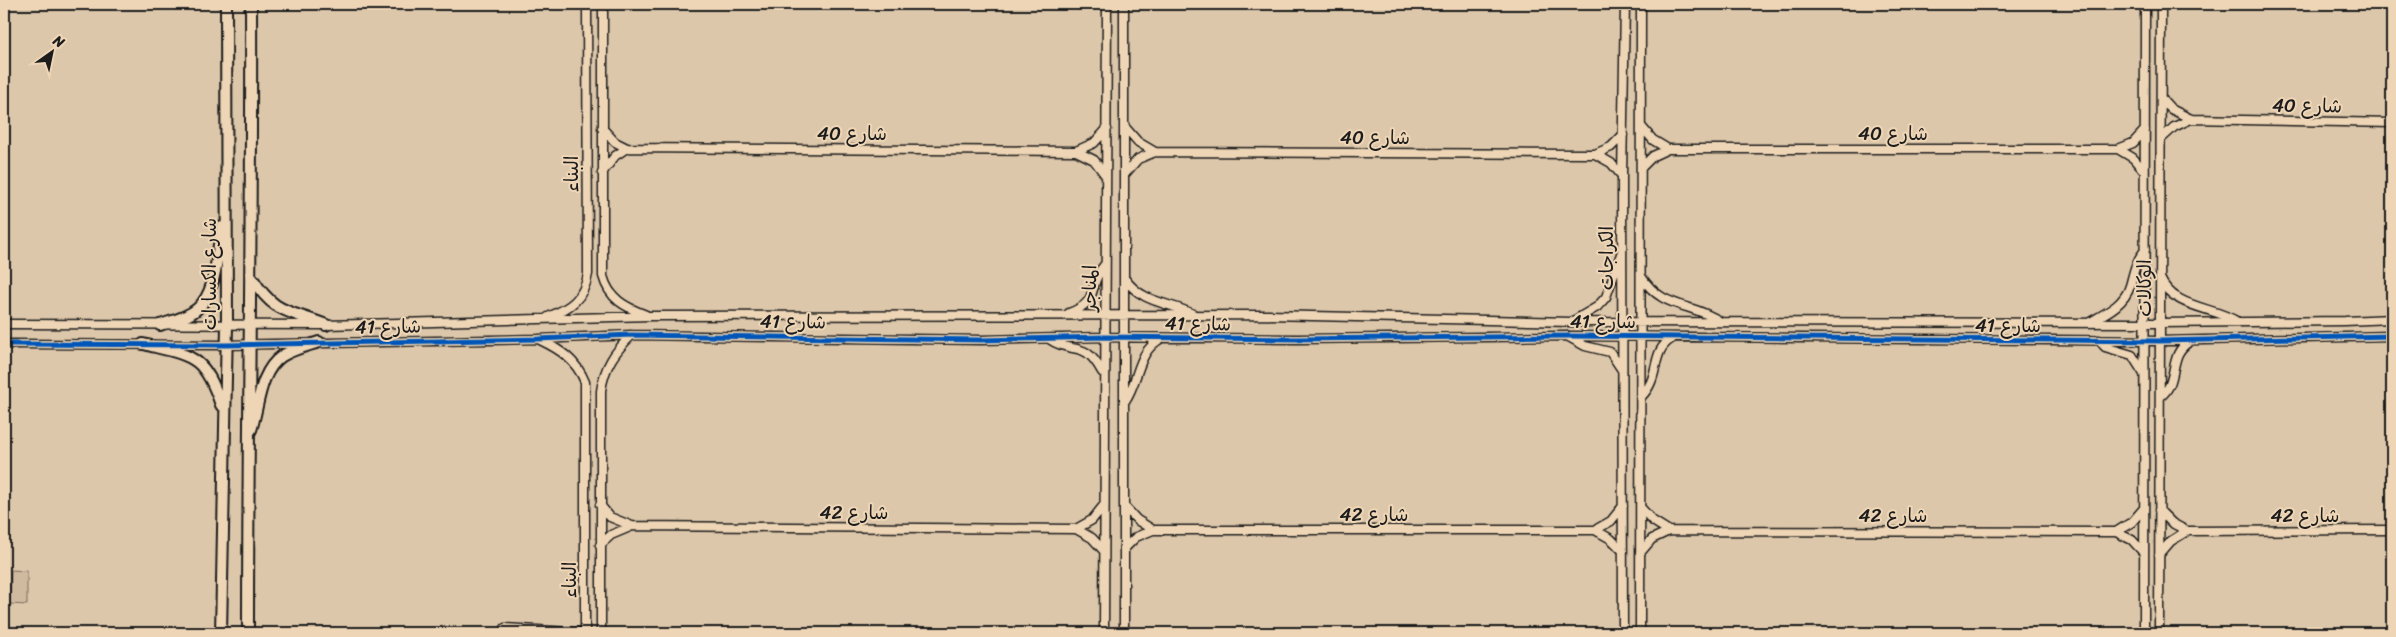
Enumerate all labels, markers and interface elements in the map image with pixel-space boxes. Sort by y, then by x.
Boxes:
north arrow [28,28,78,78]
text: N [47,28,70,55]
street label: شارع 40 [2272,88,2342,123]
street label: شارع 40 [817,117,887,150]
street label: شارع 40 [1858,117,1928,150]
street label: شارع 40 [1340,121,1410,154]
street label: البناء [555,156,588,192]
street label: شارع الكسارات [193,218,226,330]
street label: الكراجات [1590,226,1623,290]
street label: الوكالات [2128,259,2161,317]
street label: المناجر [1073,264,1106,314]
street label: شارع 41 [760,304,826,339]
street label: شارع 41 [1570,305,1636,338]
street label: شارع 41 [1165,306,1231,341]
street label: شارع 41 [355,309,421,344]
street label: شارع 41 [1975,309,2041,342]
street label: شارع 42 [820,496,888,529]
street label: شارع 42 [1340,498,1408,531]
street label: شارع 42 [1859,499,1927,532]
street label: شارع 42 [2271,499,2339,532]
street label: البناء [553,562,586,598]

